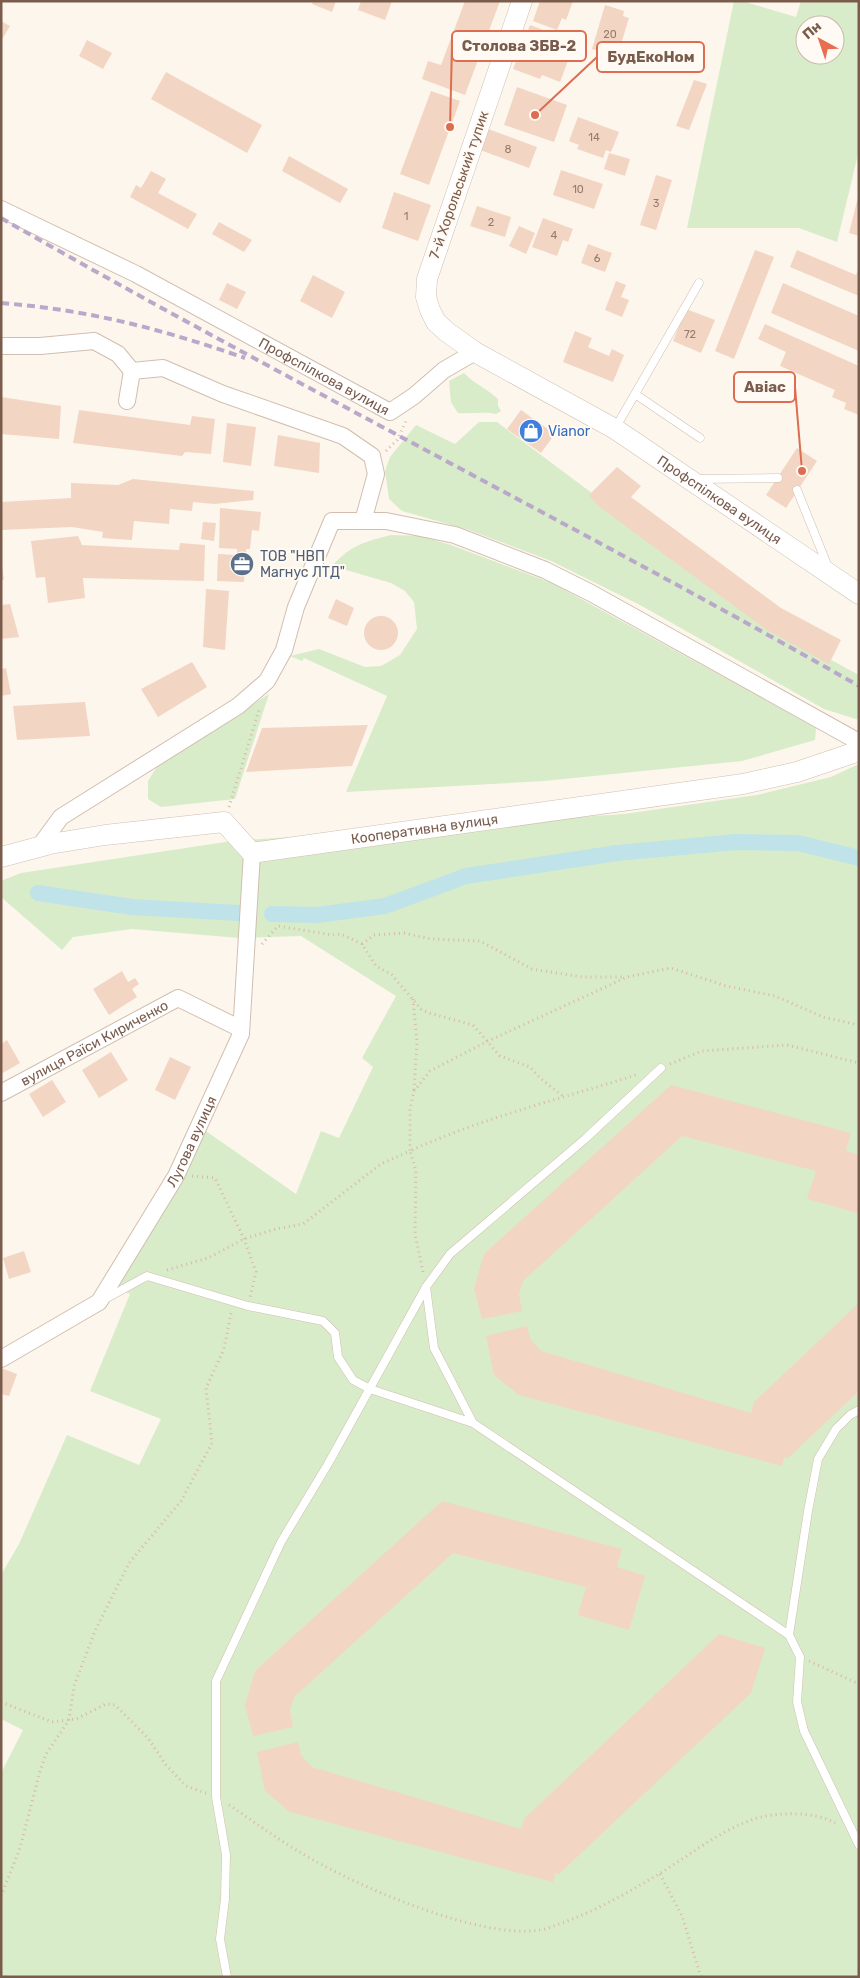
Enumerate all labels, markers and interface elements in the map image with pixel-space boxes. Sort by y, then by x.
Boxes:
north arrow [795,15,845,65]
text: Пн [799,18,825,43]
house number: 20 [603,28,617,41]
callout: Столова ЗБВ-2 [452,31,586,61]
text: Столова ЗБВ-2 [462,37,576,55]
callout: БудЕкоНом [597,42,704,72]
text: БудЕкоНом [607,48,695,66]
street label: 7-й Хорольський тупик [426,108,493,261]
house number: 14 [588,131,600,144]
house number: 8 [505,143,512,156]
house number: 10 [572,183,584,196]
house number: 3 [653,197,660,210]
house number: 1 [404,210,408,223]
house number: 2 [488,216,494,229]
house number: 4 [551,229,558,242]
house number: 6 [594,252,601,265]
house number: 72 [684,328,696,341]
street label: Профспілкова вулиця [256,334,393,419]
callout: Авіас [734,372,795,402]
text: Авіас [744,378,786,396]
shop icon: Vianor [518,418,544,444]
place label: Vianor [548,423,591,440]
street label: Профспілкова вулиця [654,452,785,548]
place label: ТОВ "НВП Магнус ЛТД" [260,548,345,581]
office icon: ТОВ "НВП Магнус ЛТД" [229,551,255,577]
street label: Кооперативна вулиця [350,810,499,848]
street label: вулиця Раїси Кириченко [18,996,171,1089]
street label: Лугова вулиця [163,1093,220,1190]

